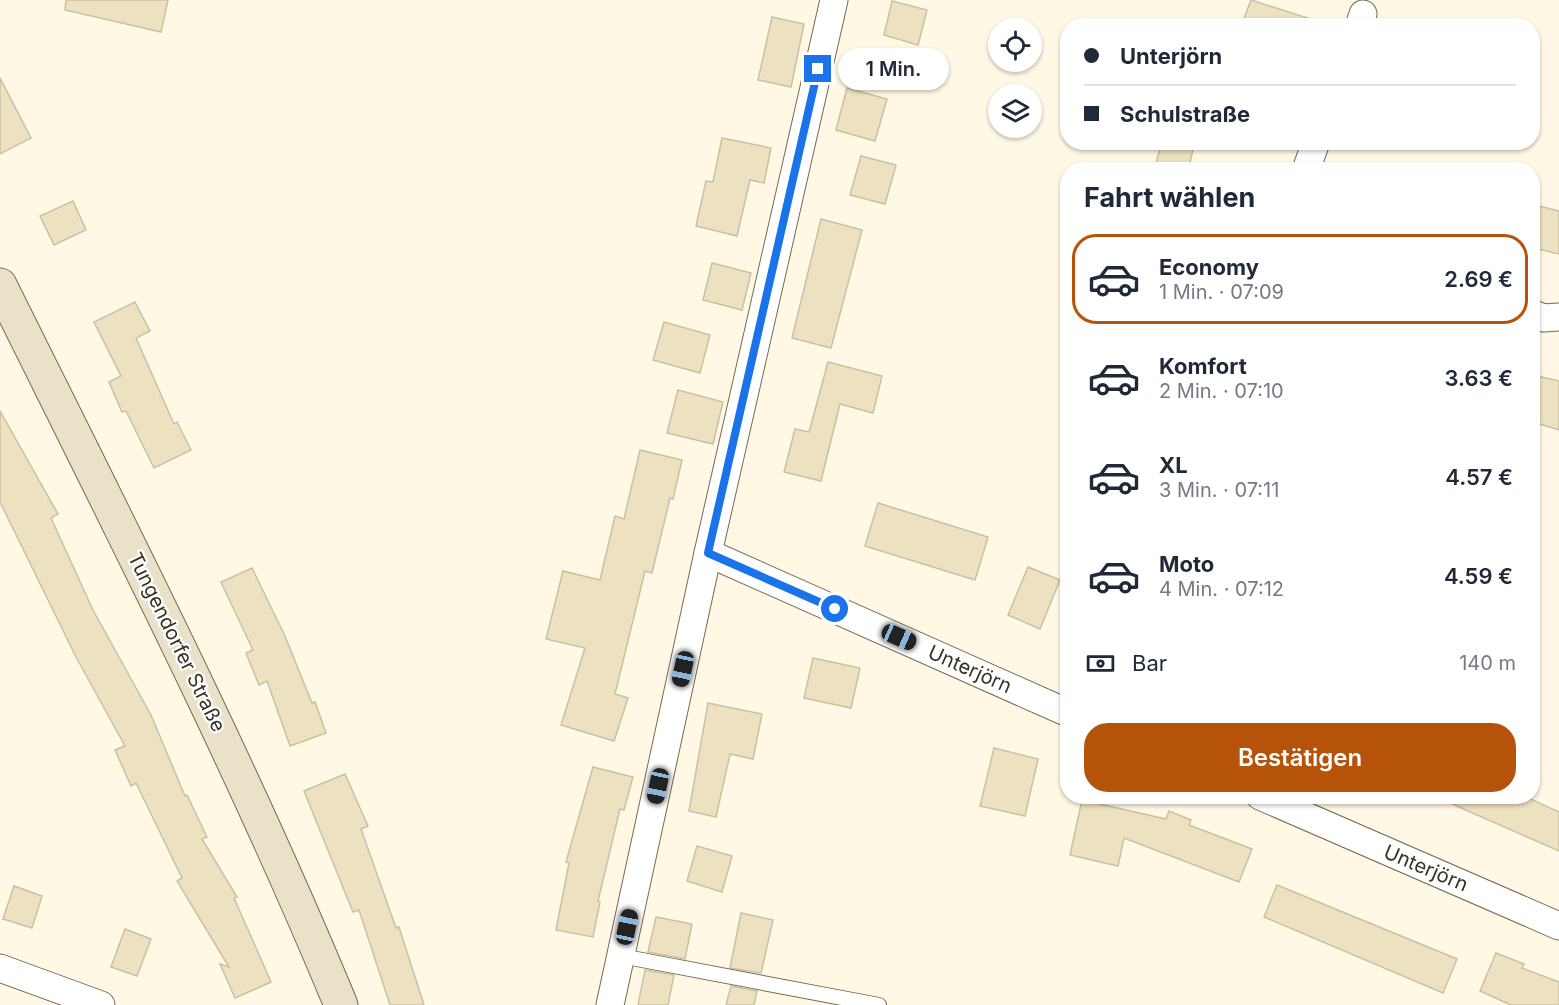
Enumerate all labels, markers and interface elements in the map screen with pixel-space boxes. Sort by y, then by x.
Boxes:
map controls [988,18,1042,138]
button: locate [988,18,1042,72]
text: Unterjörn [1120,43,1222,69]
callout: 1 Min. [839,48,950,90]
route end [804,55,831,82]
text: 1 Min. [866,57,921,81]
button: layers [988,84,1042,138]
text: Schulstraße [1120,101,1250,127]
text: Fahrt wählen [1084,181,1255,214]
icon: car [1087,252,1141,306]
text: Economy [1159,254,1259,280]
text: 2.69 € [1444,266,1513,292]
text: 1 Min. · 07:09 [1159,280,1284,304]
icon: car [1087,351,1141,405]
text: Komfort [1159,353,1247,379]
text: 3.63 € [1445,365,1513,391]
text: 2 Min. · 07:10 [1159,379,1284,403]
icon: car [1087,450,1141,504]
text: XL [1159,452,1188,478]
text: 4.57 € [1445,464,1513,490]
text: 3 Min. · 07:11 [1159,478,1279,502]
street label: Tungendorfer Straße [123,548,231,736]
icon: car [1087,549,1141,603]
text: Moto [1159,551,1214,577]
text: 4.59 € [1444,563,1513,589]
text: 4 Min. · 07:12 [1159,577,1284,601]
route start [821,595,848,622]
car [879,621,919,653]
street label: Unterjörn [924,640,1016,698]
icon: cash [1084,647,1117,680]
car [670,650,696,688]
text: Bar [1132,650,1167,676]
text: 140 m [1459,651,1516,675]
button: Bestätigen [1084,723,1516,792]
car [645,767,671,805]
street label: Unterjörn [1380,840,1472,896]
car [614,908,640,946]

